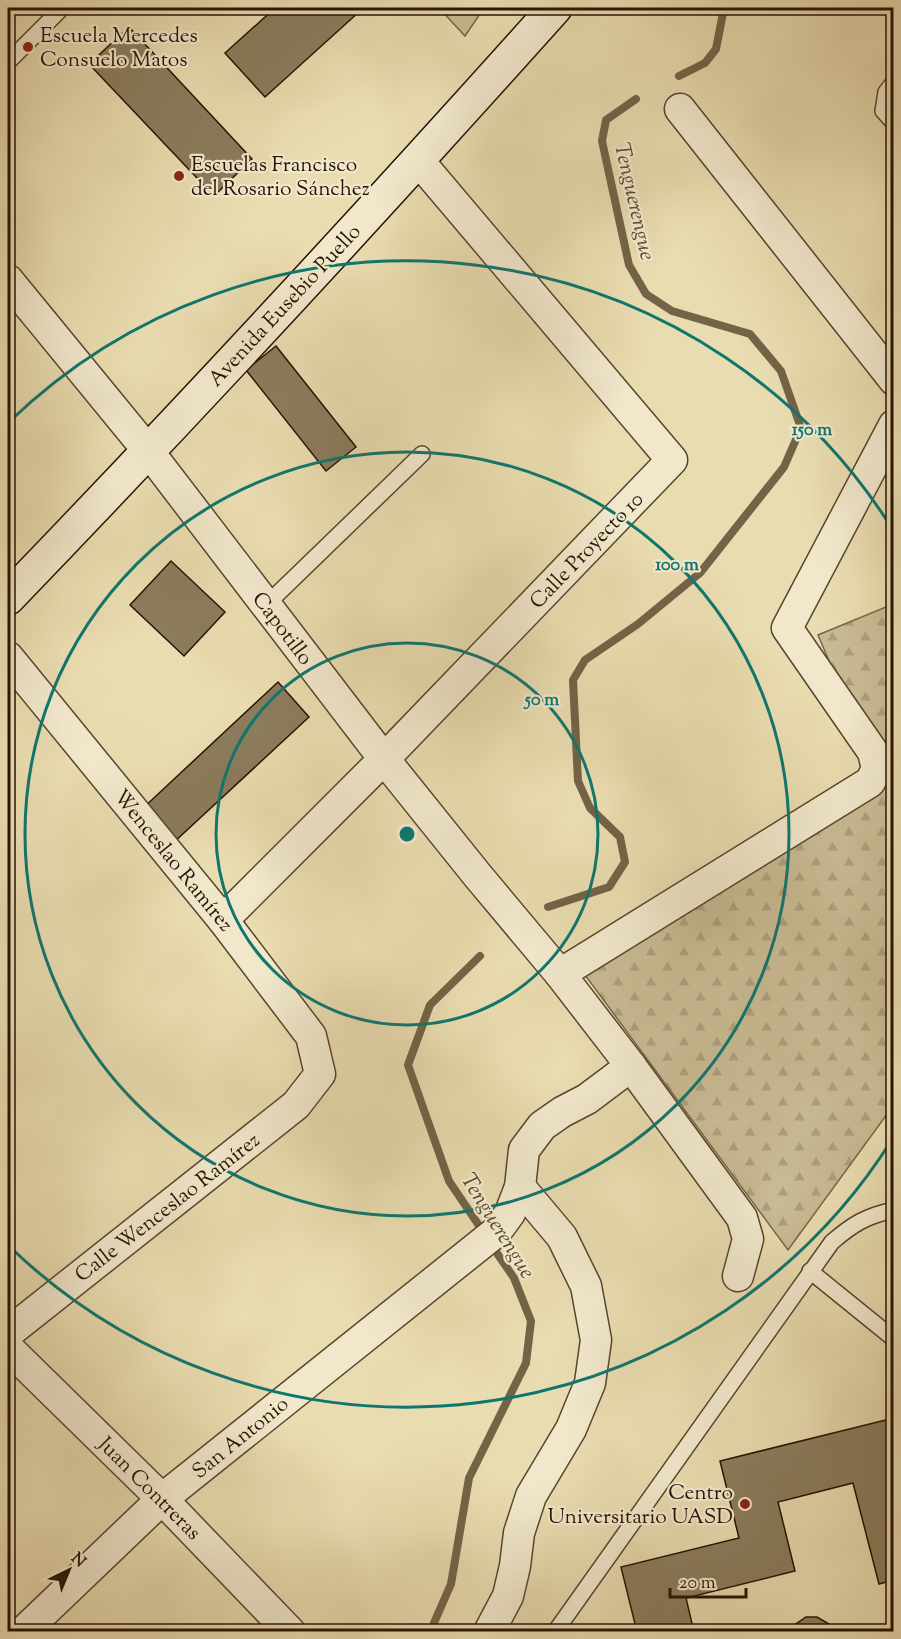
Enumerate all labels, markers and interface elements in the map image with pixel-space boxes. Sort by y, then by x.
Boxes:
place label: Escuela Mercedes Consuelo Matos [40,22,198,76]
marker: Escuela Mercedes Consuelo Matos [21,40,35,54]
water label: Tenguerengue [604,140,662,264]
place label: Escuelas Francisco del Rosario Sánchez [191,151,370,205]
marker: Escuelas Francisco del Rosario Sánchez [172,169,186,183]
street label: Avenida Eusebio Puello [202,218,369,394]
text: 150 m [792,418,832,444]
street label: Calle Proyecto 10 [524,486,651,617]
text: 100 m [655,553,699,579]
street label: Capotillo [244,586,319,672]
text: 50 m [523,688,559,714]
street label: Wenceslao Ramírez [106,784,239,939]
centre of rings [397,824,417,844]
street label: Calle Wenceslao Ramírez [69,1127,267,1290]
water label: Tenguerengue [451,1167,542,1286]
street label: San Antonio [186,1390,296,1487]
street label: Juan Contreras [89,1430,207,1548]
place label: Centro Universitario UASD [547,1479,733,1533]
marker: Centro Universitario UASD [738,1497,752,1511]
north arrow [39,1540,99,1600]
text: N [65,1548,90,1574]
scale bar [670,1561,746,1599]
text: 20 m [679,1571,716,1597]

